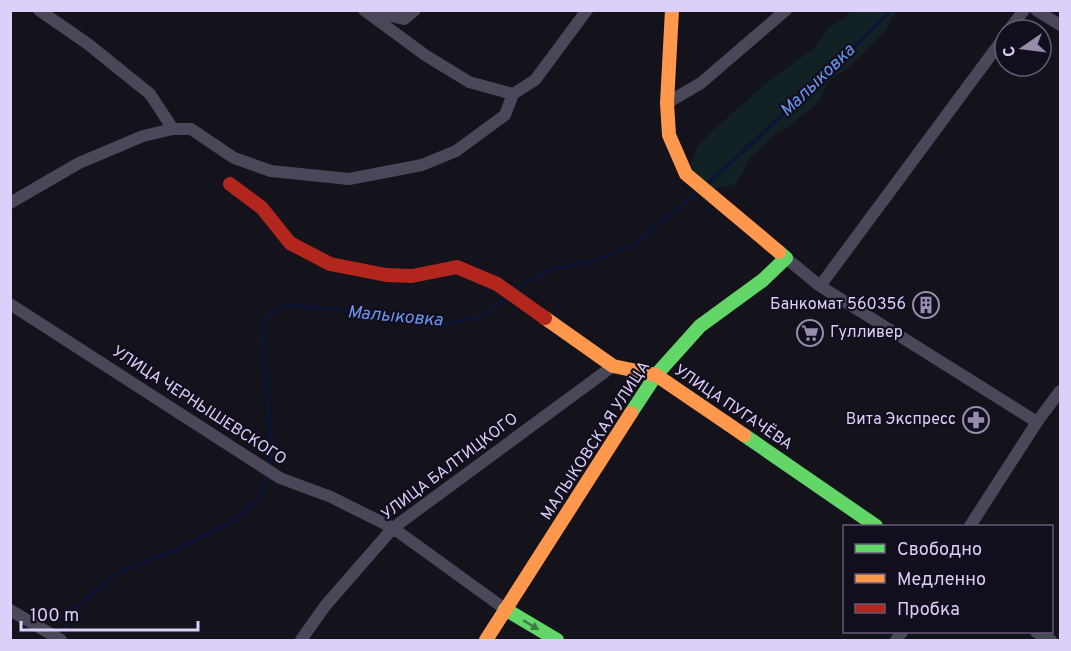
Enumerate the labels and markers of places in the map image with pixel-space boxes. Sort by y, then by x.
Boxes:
building icon: Банкомат 560356 [911,290,941,320]
place label: Банкомат 560356 [770,295,906,315]
supermarket icon: Гулливер [795,318,825,348]
place label: Гулливер [830,323,903,343]
pharmacy icon: Вита Экспресс [961,405,991,435]
place label: Вита Экспресс [846,410,956,430]

